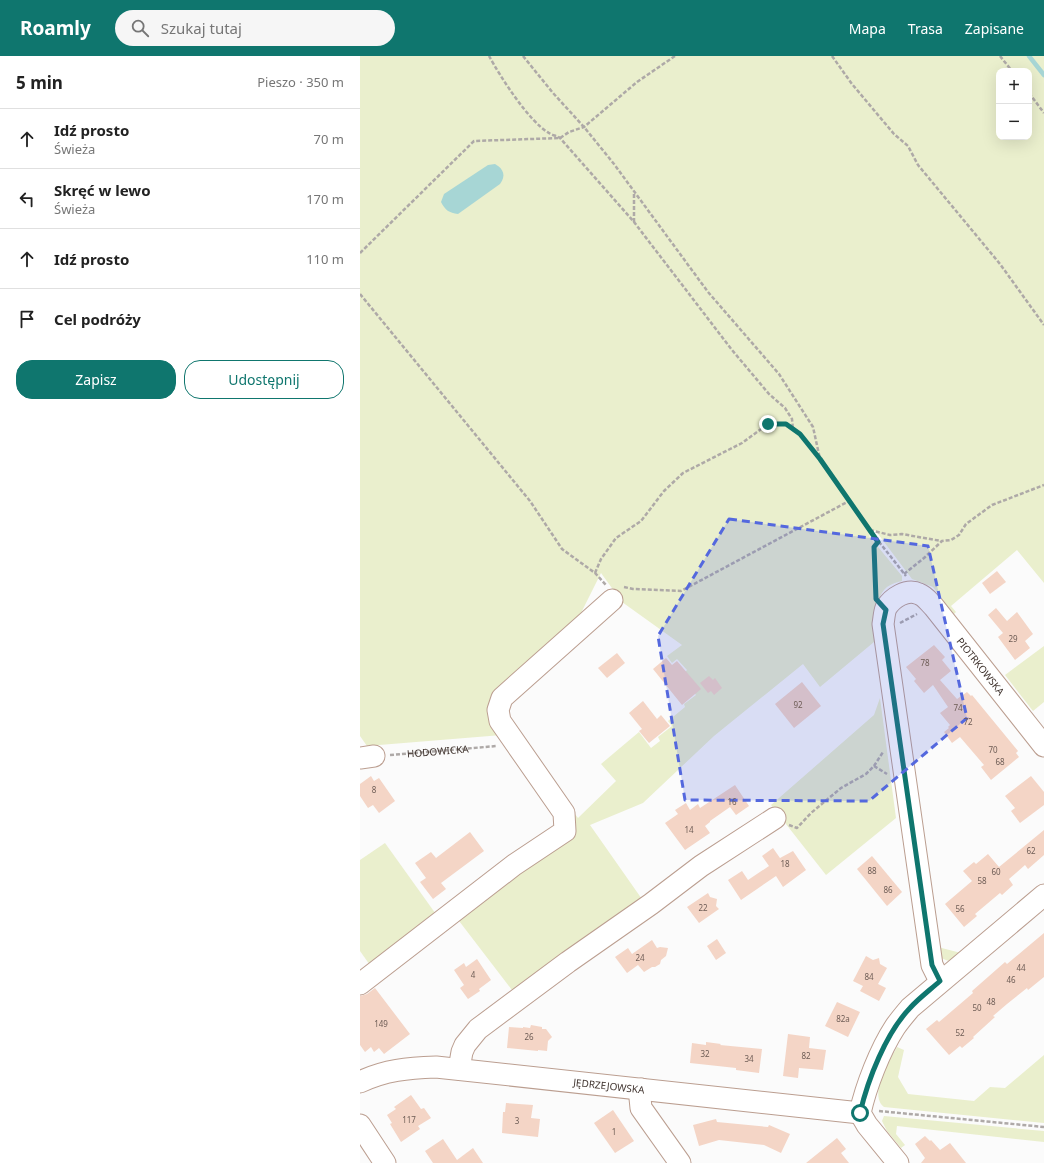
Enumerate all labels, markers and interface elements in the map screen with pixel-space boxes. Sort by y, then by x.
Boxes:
search box [115,10,395,46]
text: Roamly [20,15,91,41]
icon: search [129,17,151,39]
text: Szukaj tutaj [161,18,242,38]
text: Mapa [849,19,886,38]
text: Trasa [908,19,943,38]
text: Zapisane [965,19,1024,38]
map controls [996,68,1032,140]
button: + [996,68,1032,104]
text: 5 min [16,71,63,94]
text: Pieszo · 350 m [257,73,344,91]
button: − [996,104,1032,140]
text: Idź prosto [54,120,129,140]
icon: ahead [16,128,38,150]
text: 70 m [314,130,344,148]
text: Świeża [54,140,95,158]
text: Skręć w lewo [54,180,151,200]
icon: left [16,188,38,210]
text: 170 m [306,190,344,208]
text: Świeża [54,200,95,218]
icon: ahead [16,248,38,270]
text: Idź prosto [54,249,129,269]
text: 110 m [306,250,344,268]
icon: arrive [16,308,38,330]
text: Cel podróży [54,309,141,329]
button: Zapisz [16,360,176,399]
button: Udostępnij [184,360,344,399]
route end [759,415,777,433]
house number: 29 [1008,633,1018,644]
street label: PIOTRKOWSKA [954,634,1008,698]
house number: 78 [920,657,930,668]
house number: 92 [793,699,803,710]
house number: 74 [953,702,963,713]
house number: 72 [963,716,973,727]
street label: HODOWICKA [406,741,470,761]
house number: 70 [988,744,998,755]
house number: 68 [995,756,1005,767]
house number: 8 [372,784,377,795]
house number: 16 [727,796,737,807]
house number: 14 [684,824,694,835]
house number: 62 [1026,845,1036,856]
house number: 18 [780,858,790,869]
house number: 88 [867,865,877,876]
house number: 60 [991,866,1001,877]
house number: 58 [977,875,987,886]
house number: 86 [883,884,893,895]
house number: 22 [698,902,708,913]
house number: 56 [955,903,965,914]
house number: 24 [635,952,645,963]
house number: 44 [1016,962,1026,973]
house number: 4 [471,969,476,980]
house number: 84 [864,971,874,982]
house number: 46 [1006,974,1016,985]
house number: 48 [986,996,996,1007]
house number: 50 [972,1002,982,1013]
house number: 82a [836,1013,850,1024]
house number: 149 [374,1018,388,1029]
house number: 52 [955,1027,965,1038]
house number: 26 [524,1031,534,1042]
house number: 32 [700,1048,710,1059]
house number: 82 [801,1050,811,1061]
house number: 34 [744,1053,754,1064]
street label: JĘDRZEJOWSKA [572,1075,646,1097]
route start [851,1104,869,1122]
house number: 117 [402,1114,416,1125]
house number: 3 [515,1115,520,1126]
house number: 1 [612,1126,616,1137]

